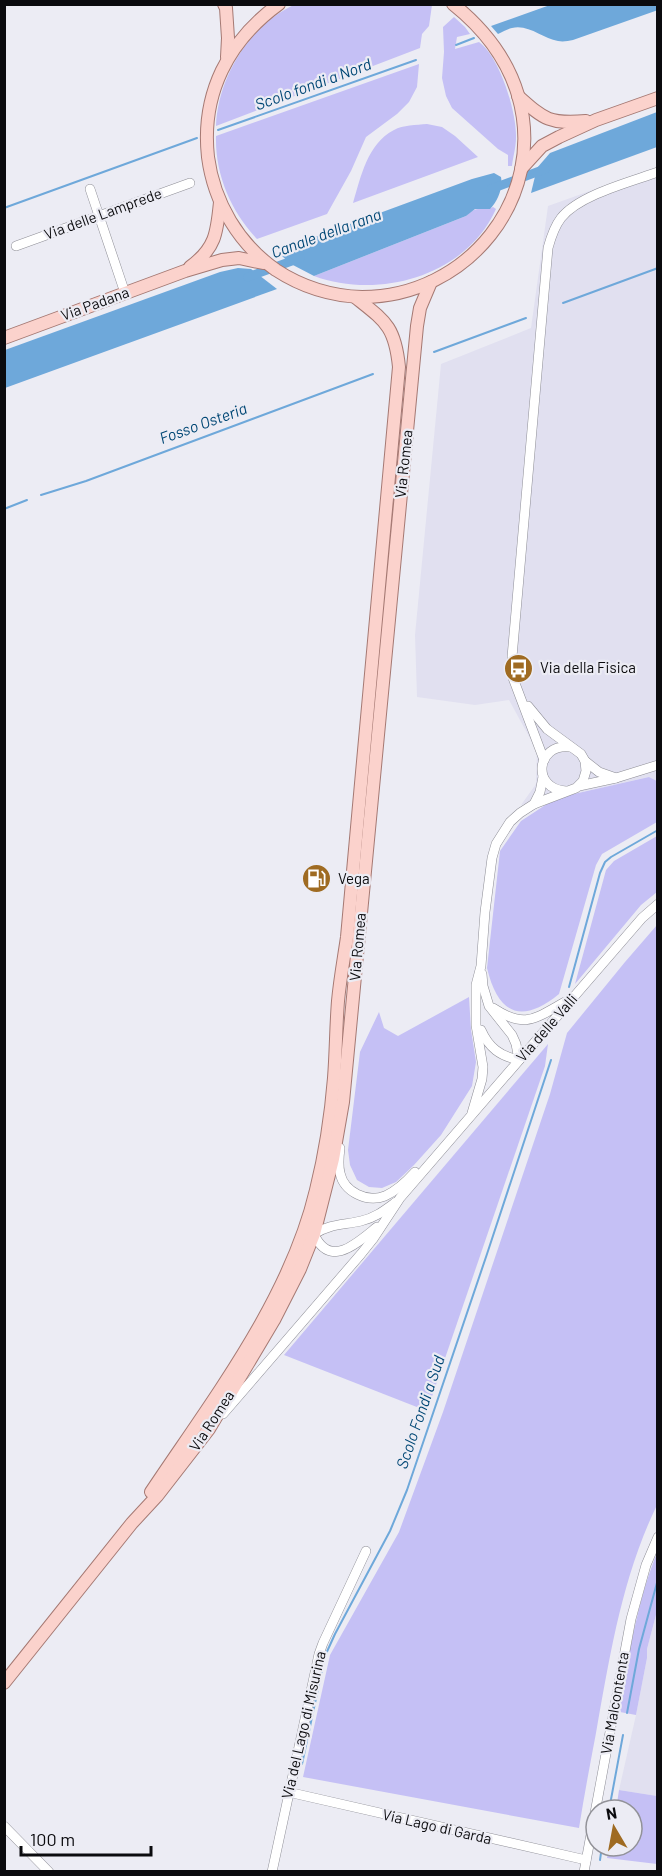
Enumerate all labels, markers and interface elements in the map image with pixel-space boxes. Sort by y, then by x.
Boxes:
water label: Scolo fondi a Nord [252,54,374,113]
street label: Via delle Lamprede [41,183,164,243]
water label: Canale della rana [268,204,383,261]
street label: Via Padana [58,282,131,324]
water label: Fosso Osteria [156,398,249,447]
street label: Via Romea [390,429,416,499]
bus stop icon: Via della Fisica [503,652,535,684]
place label: Via della Fisica [540,658,636,676]
fuel station icon: Vega [301,863,333,895]
place label: Vega [338,869,370,887]
street label: Via Romea [345,912,369,982]
street label: Via delle Valli [512,990,581,1065]
water label: Scolo Fondi a Sud [391,1352,448,1471]
street label: Via Romea [185,1387,237,1454]
street label: Via del Lago di Misurina [277,1649,329,1800]
street label: Via Malcontenta [596,1650,632,1755]
north arrow [584,1798,644,1858]
text: N [604,1802,618,1823]
street label: Via Lago di Garda [381,1805,494,1847]
scale bar [21,1819,152,1857]
text: 100 m [30,1828,75,1850]

